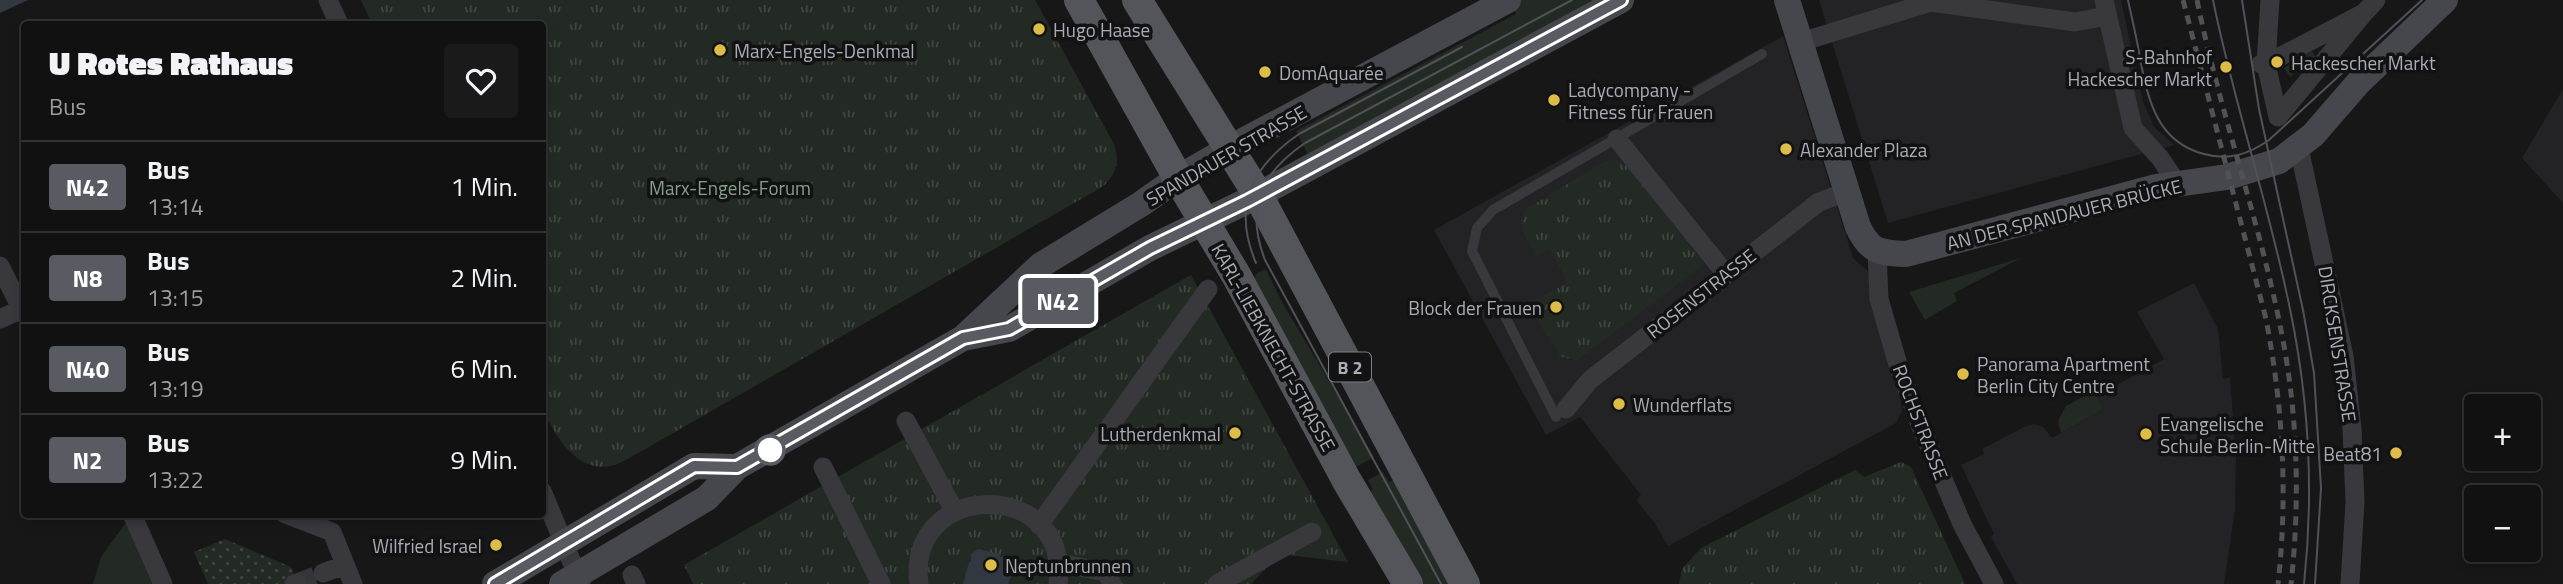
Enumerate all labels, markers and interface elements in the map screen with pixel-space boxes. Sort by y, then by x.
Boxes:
place label: Hugo Haase [1053,15,1150,44]
marker: Hugo Haase [1031,21,1047,37]
place label: Marx-Engels-Denkmal [734,36,915,65]
text: U Rotes Rathaus [49,38,293,88]
marker: Marx-Engels-Denkmal [712,42,728,58]
place label: S-Bahnhof Hackescher Markt [2067,42,2213,93]
button: heart [444,44,518,118]
place label: Hackescher Markt [2291,48,2436,77]
marker: Hackescher Markt [2269,54,2285,70]
place label: DomAquarée [1279,58,1384,87]
marker: S-Bahnhof Hackescher Markt [2218,59,2234,75]
marker: DomAquarée [1257,64,1273,80]
place label: Ladycompany - Fitness für Frauen [1568,75,1713,126]
text: Bus [49,89,86,124]
marker: Ladycompany - Fitness für Frauen [1546,92,1562,108]
street label: SPANDAUER STRASSE [1140,97,1312,213]
place label: Alexander Plaza [1800,135,1928,164]
marker: Alexander Plaza [1778,141,1794,157]
text: Bus [147,150,189,189]
text: 1 Min. [451,167,518,206]
text: N42 [66,169,109,205]
street label: AN DER SPANDAUER BRÜCKE [1943,171,2185,257]
park label: Marx-Engels-Forum [649,173,811,202]
text: 13:14 [147,189,204,224]
street label: KARL-LIEBKNECHT-STRASSE [1205,238,1343,456]
text: Bus [147,241,189,280]
street label: ROSENSTRASSE [1640,241,1762,345]
text: 2 Min. [451,258,518,297]
text: N8 [72,260,103,296]
street label: DIRCKSENSTRASSE [2311,264,2365,424]
line badge: N42 [1018,278,1098,324]
text: 13:15 [147,280,204,315]
text: N42 [1036,283,1080,319]
place label: Block der Frauen [1408,293,1542,322]
marker: Block der Frauen [1548,299,1564,315]
text: Bus [147,332,189,371]
text: 6 Min. [451,349,518,388]
place label: Panorama Apartment Berlin City Centre [1977,349,2150,400]
text: N40 [66,351,109,387]
road number: B 2 [1329,352,1371,382]
street label: ROCHSTRASSE [1886,360,1956,484]
marker: Panorama Apartment Berlin City Centre [1955,366,1971,382]
text: 13:19 [147,371,204,406]
place label: Wunderflats [1633,390,1732,419]
map controls [2464,394,2541,562]
button: + [2464,394,2541,471]
marker: Wunderflats [1611,396,1627,412]
place label: Evangelische Schule Berlin-Mitte [2160,409,2315,460]
place label: Lutherdenkmal [1100,419,1221,448]
text: Bus [147,423,189,462]
marker: Lutherdenkmal [1227,425,1243,441]
marker: Evangelische Schule Berlin-Mitte [2138,426,2154,442]
unlabelled marker [755,435,785,465]
place label: Beat81 [2323,439,2382,468]
text: 9 Min. [451,440,518,479]
text: N2 [72,442,103,478]
marker: Beat81 [2388,445,2404,461]
text: 13:22 [147,462,204,497]
button: − [2464,485,2541,562]
place label: Wilfried Israel [372,531,482,560]
marker: Wilfried Israel [488,537,504,553]
place label: Neptunbrunnen [1005,551,1131,580]
marker: Neptunbrunnen [983,557,999,573]

